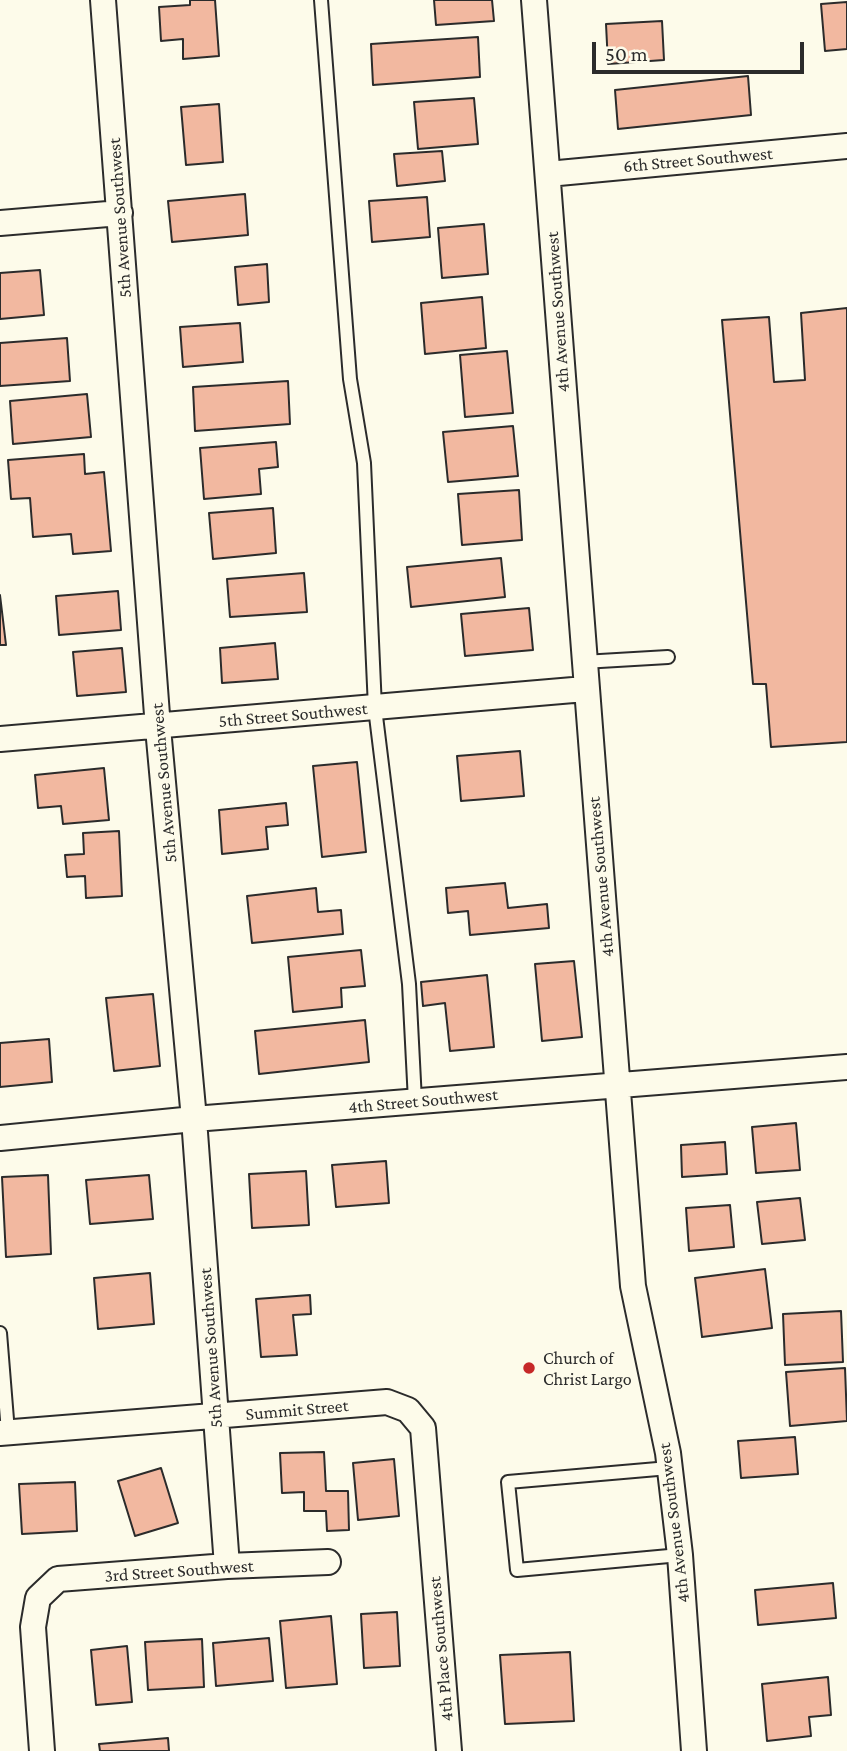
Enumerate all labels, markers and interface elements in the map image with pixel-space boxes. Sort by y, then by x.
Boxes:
scale bar [595,28,807,72]
text: 50 m [605,42,648,66]
street label: 5th Avenue Southwest [104,137,136,299]
street label: 6th Street Southwest [622,143,774,177]
street label: 4th Avenue Southwest [542,231,574,393]
street label: 5th Street Southwest [218,698,368,732]
street label: 5th Avenue Southwest [146,702,182,864]
street label: 4th Avenue Southwest [583,796,619,958]
street label: 4th Street Southwest [347,1084,499,1118]
street label: 5th Avenue Southwest [195,1267,227,1429]
place label: Church of Christ Largo [543,1347,632,1390]
marker: Church of Christ Largo [521,1360,537,1376]
street label: Summit Street [245,1395,349,1425]
street label: 4th Avenue Southwest [653,1442,695,1604]
street label: 3rd Street Southwest [104,1555,254,1587]
street label: 4th Place Southwest [424,1576,458,1722]

